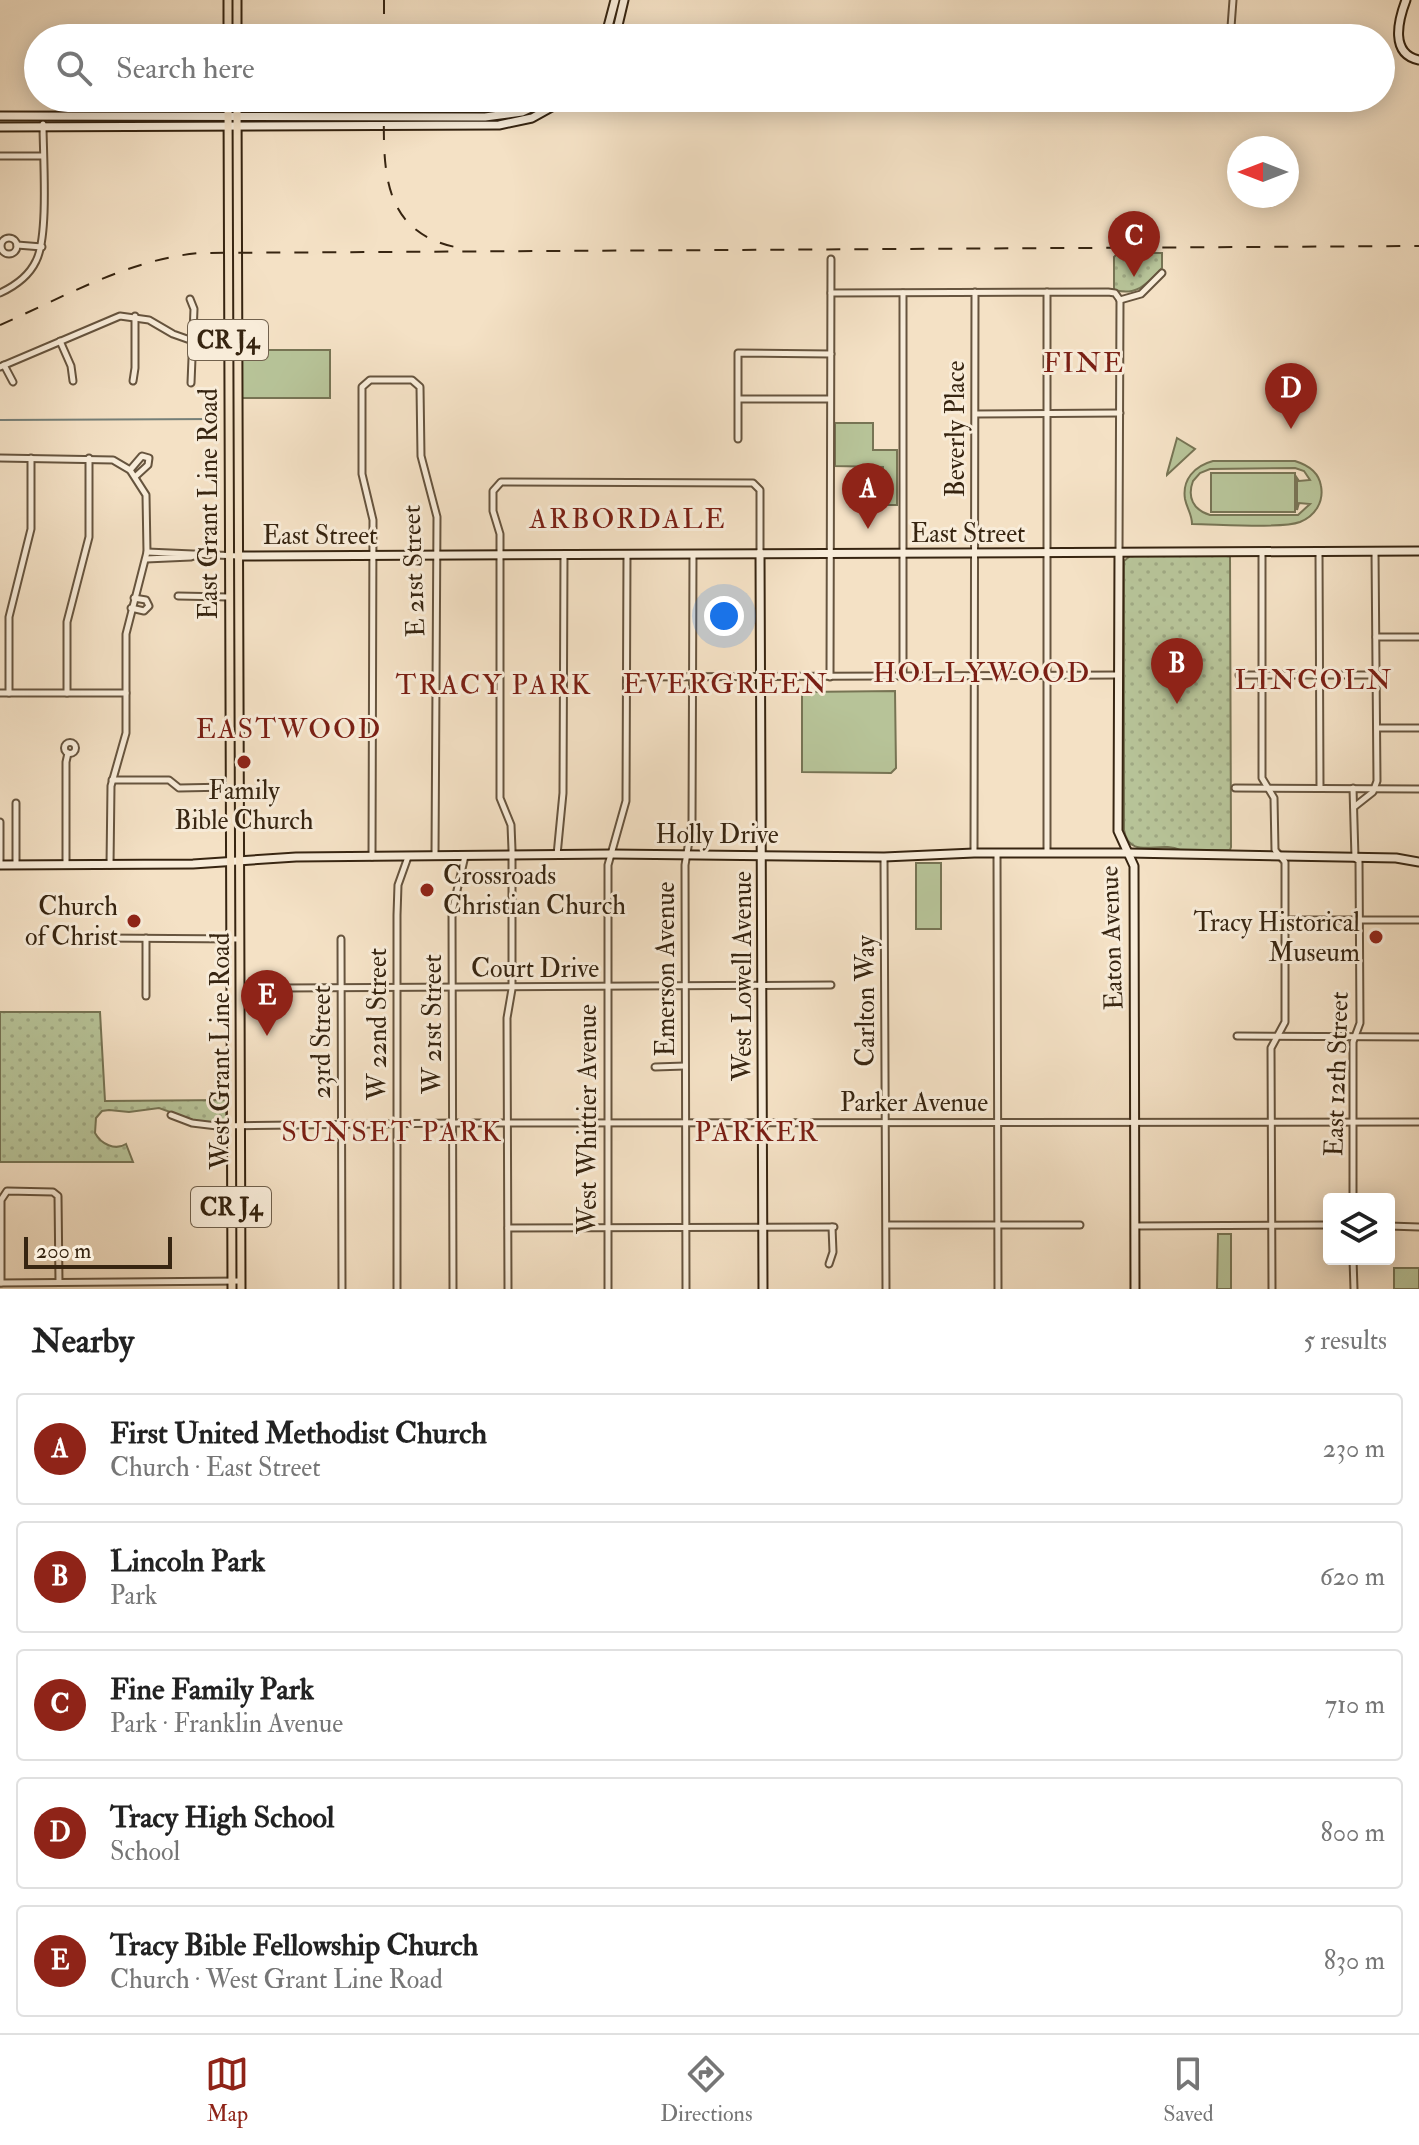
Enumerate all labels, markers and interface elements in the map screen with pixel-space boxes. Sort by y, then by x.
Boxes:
search box [24,24,1395,112]
icon: search [52,46,96,90]
text: Search here [116,50,255,87]
north arrow [1227,136,1299,208]
pin: C [1108,211,1160,277]
road number: CR J4 [188,320,268,360]
district label: FINE [1043,346,1125,381]
street label: Beverly Place [940,361,972,497]
pin: D [1265,363,1317,429]
street label: East Grant Line Road [193,388,225,620]
pin: A [842,463,894,529]
district label: ARBORDALE [528,502,727,537]
street label: E 21st Street [396,504,432,638]
street label: East Street [911,518,1025,550]
street label: East Street [263,520,377,552]
your location [704,596,744,636]
pin: B [1151,638,1203,704]
district label: HOLLYWOOD [873,656,1091,691]
district label: LINCOLN [1235,663,1393,698]
district label: EVERGREEN [623,667,829,702]
district label: TRACY PARK [396,668,592,703]
district label: EASTWOOD [196,712,382,747]
marker: Family Bible Church [235,753,253,771]
place label: Family Bible Church [175,775,314,837]
street label: Holly Drive [655,819,779,851]
place label: Crossroads Christian Church [443,860,626,922]
street label: Eaton Avenue [1093,865,1131,1011]
street label: West Lowell Avenue [727,871,759,1082]
marker: Crossroads Christian Church [418,881,436,899]
street label: Emerson Avenue [650,881,682,1056]
place label: Church of Christ [25,891,118,953]
place label: Tracy Historical Museum [1193,907,1360,969]
marker: Church of Christ [125,912,143,930]
marker: Tracy Historical Museum [1367,928,1385,946]
street label: West Grant Line Road [205,932,237,1171]
street label: Carlton Way [850,935,882,1067]
street label: W 22nd Street [362,948,394,1101]
street label: Court Drive [471,953,599,985]
street label: W 21st Street [417,954,449,1095]
pin: E [241,970,293,1036]
street label: 23rd Street [306,985,338,1099]
street label: East 12th Street [1318,991,1356,1157]
street label: West Whittier Avenue [572,1004,604,1235]
street label: Parker Avenue [840,1087,988,1119]
district label: SUNSET PARK [281,1115,503,1150]
district label: PARKER [694,1115,820,1150]
road number: CR J4 [191,1187,271,1227]
map controls [1323,1193,1395,1265]
button: layers [1323,1193,1395,1265]
scale bar [24,1233,172,1269]
text: 200 m [36,1237,91,1265]
text: Nearby [32,1320,134,1363]
text: 5 results [1303,1325,1387,1357]
text: First United Methodist Church [110,1415,487,1452]
text: A [52,1433,68,1465]
text: 230 m [1323,1433,1385,1465]
text: Church · East Street [110,1452,321,1484]
text: Lincoln Park [110,1543,265,1580]
text: B [51,1561,69,1593]
text: 620 m [1320,1561,1385,1593]
text: Park [110,1580,157,1612]
text: Fine Family Park [110,1671,314,1708]
text: C [50,1689,70,1721]
text: 710 m [1325,1689,1385,1721]
text: Park · Franklin Avenue [110,1708,343,1740]
text: Tracy High School [110,1799,334,1836]
text: D [49,1817,71,1849]
text: 800 m [1320,1817,1385,1849]
text: School [110,1836,180,1868]
text: Tracy Bible Fellowship Church [110,1927,478,1964]
text: E [51,1945,69,1977]
text: 830 m [1324,1945,1385,1977]
text: Church · West Grant Line Road [110,1964,443,1996]
tab: Map [205,2052,249,2128]
tab: Directions [660,2052,753,2128]
tab: Saved [1163,2052,1214,2128]

